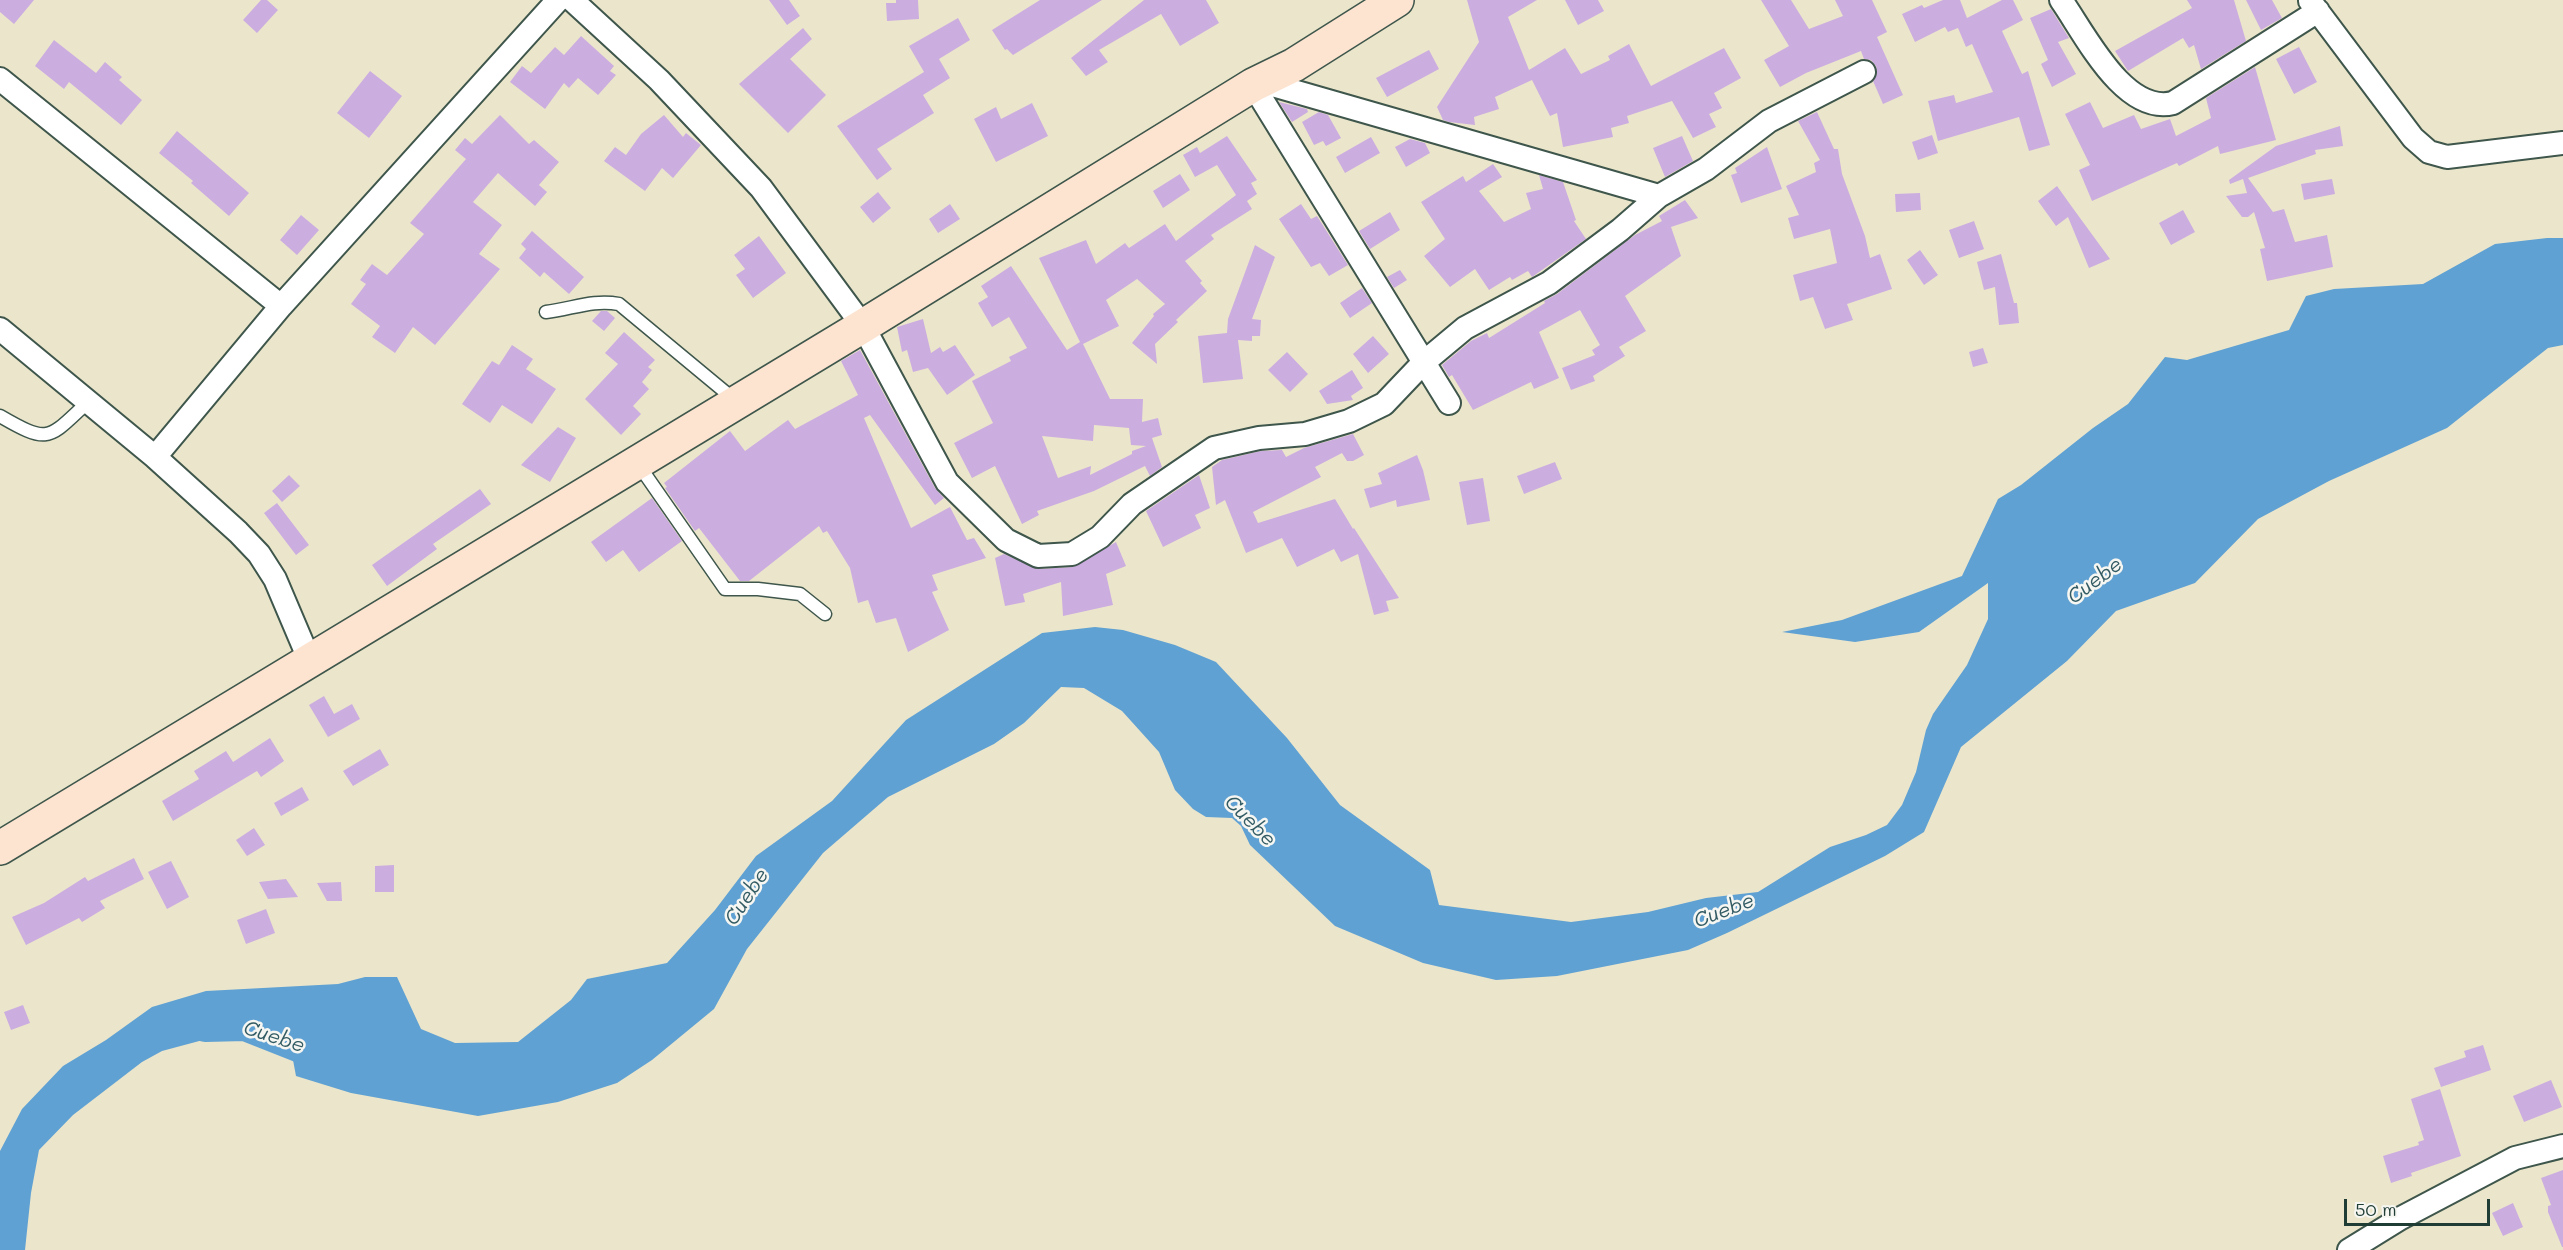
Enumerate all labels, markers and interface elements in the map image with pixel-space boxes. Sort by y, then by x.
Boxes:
water label: Cuebe [2063,553,2127,609]
water label: Cuebe [1219,790,1281,852]
water label: Cuebe [720,864,774,930]
water label: Cuebe [1690,889,1758,933]
water label: Cuebe [240,1016,308,1058]
scale bar [2347,1187,2492,1225]
text: 50 m [2355,1197,2397,1221]

